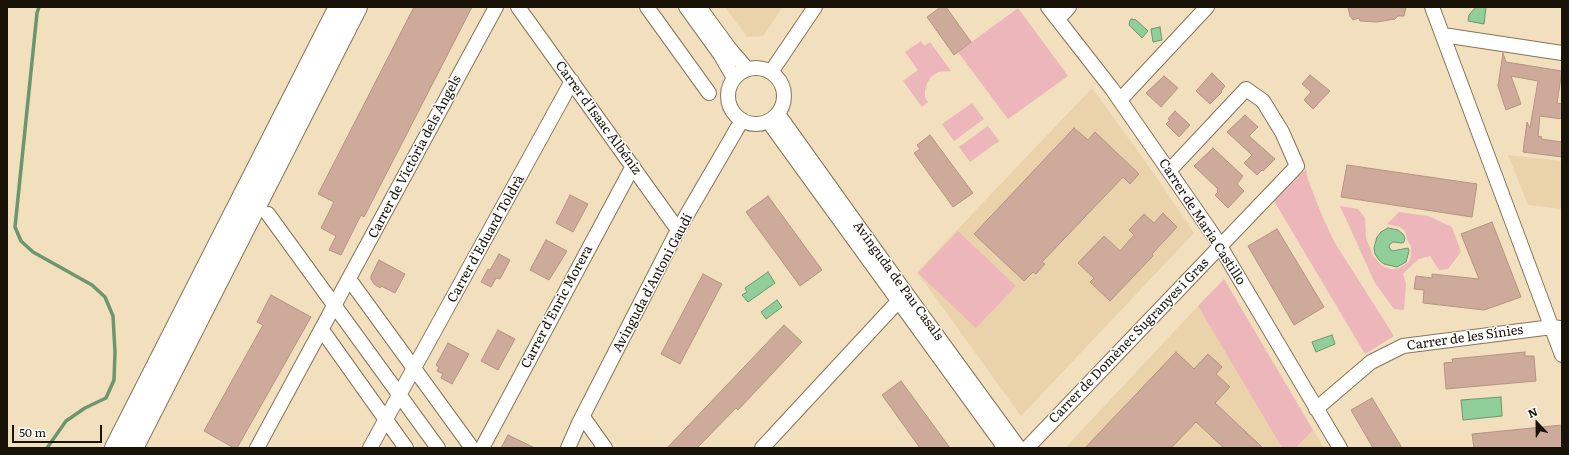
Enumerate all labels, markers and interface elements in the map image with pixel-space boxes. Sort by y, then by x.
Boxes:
street label: Carrer d'Isaac Albéniz [552,58,644,178]
street label: Carrer de Victòria dels Àngels [365,73,465,241]
street label: Carrer de Maria Castillo [1155,156,1249,288]
street label: Carrer d'Eduard Toldrà [444,172,528,306]
street label: Avinguda d'Antoni Gaudí [610,211,696,355]
street label: Avinguda de Pau Casals [850,218,946,344]
street label: Carrer d'Enric Morera [518,243,596,371]
street label: Carrer de Domènec Sugranyes i Gras [1046,255,1212,427]
street label: Carrer de les Sínies [1406,322,1524,354]
north arrow [1517,403,1557,443]
text: N [1525,403,1540,421]
scale bar [14,417,104,443]
text: 50 m [19,423,46,441]

